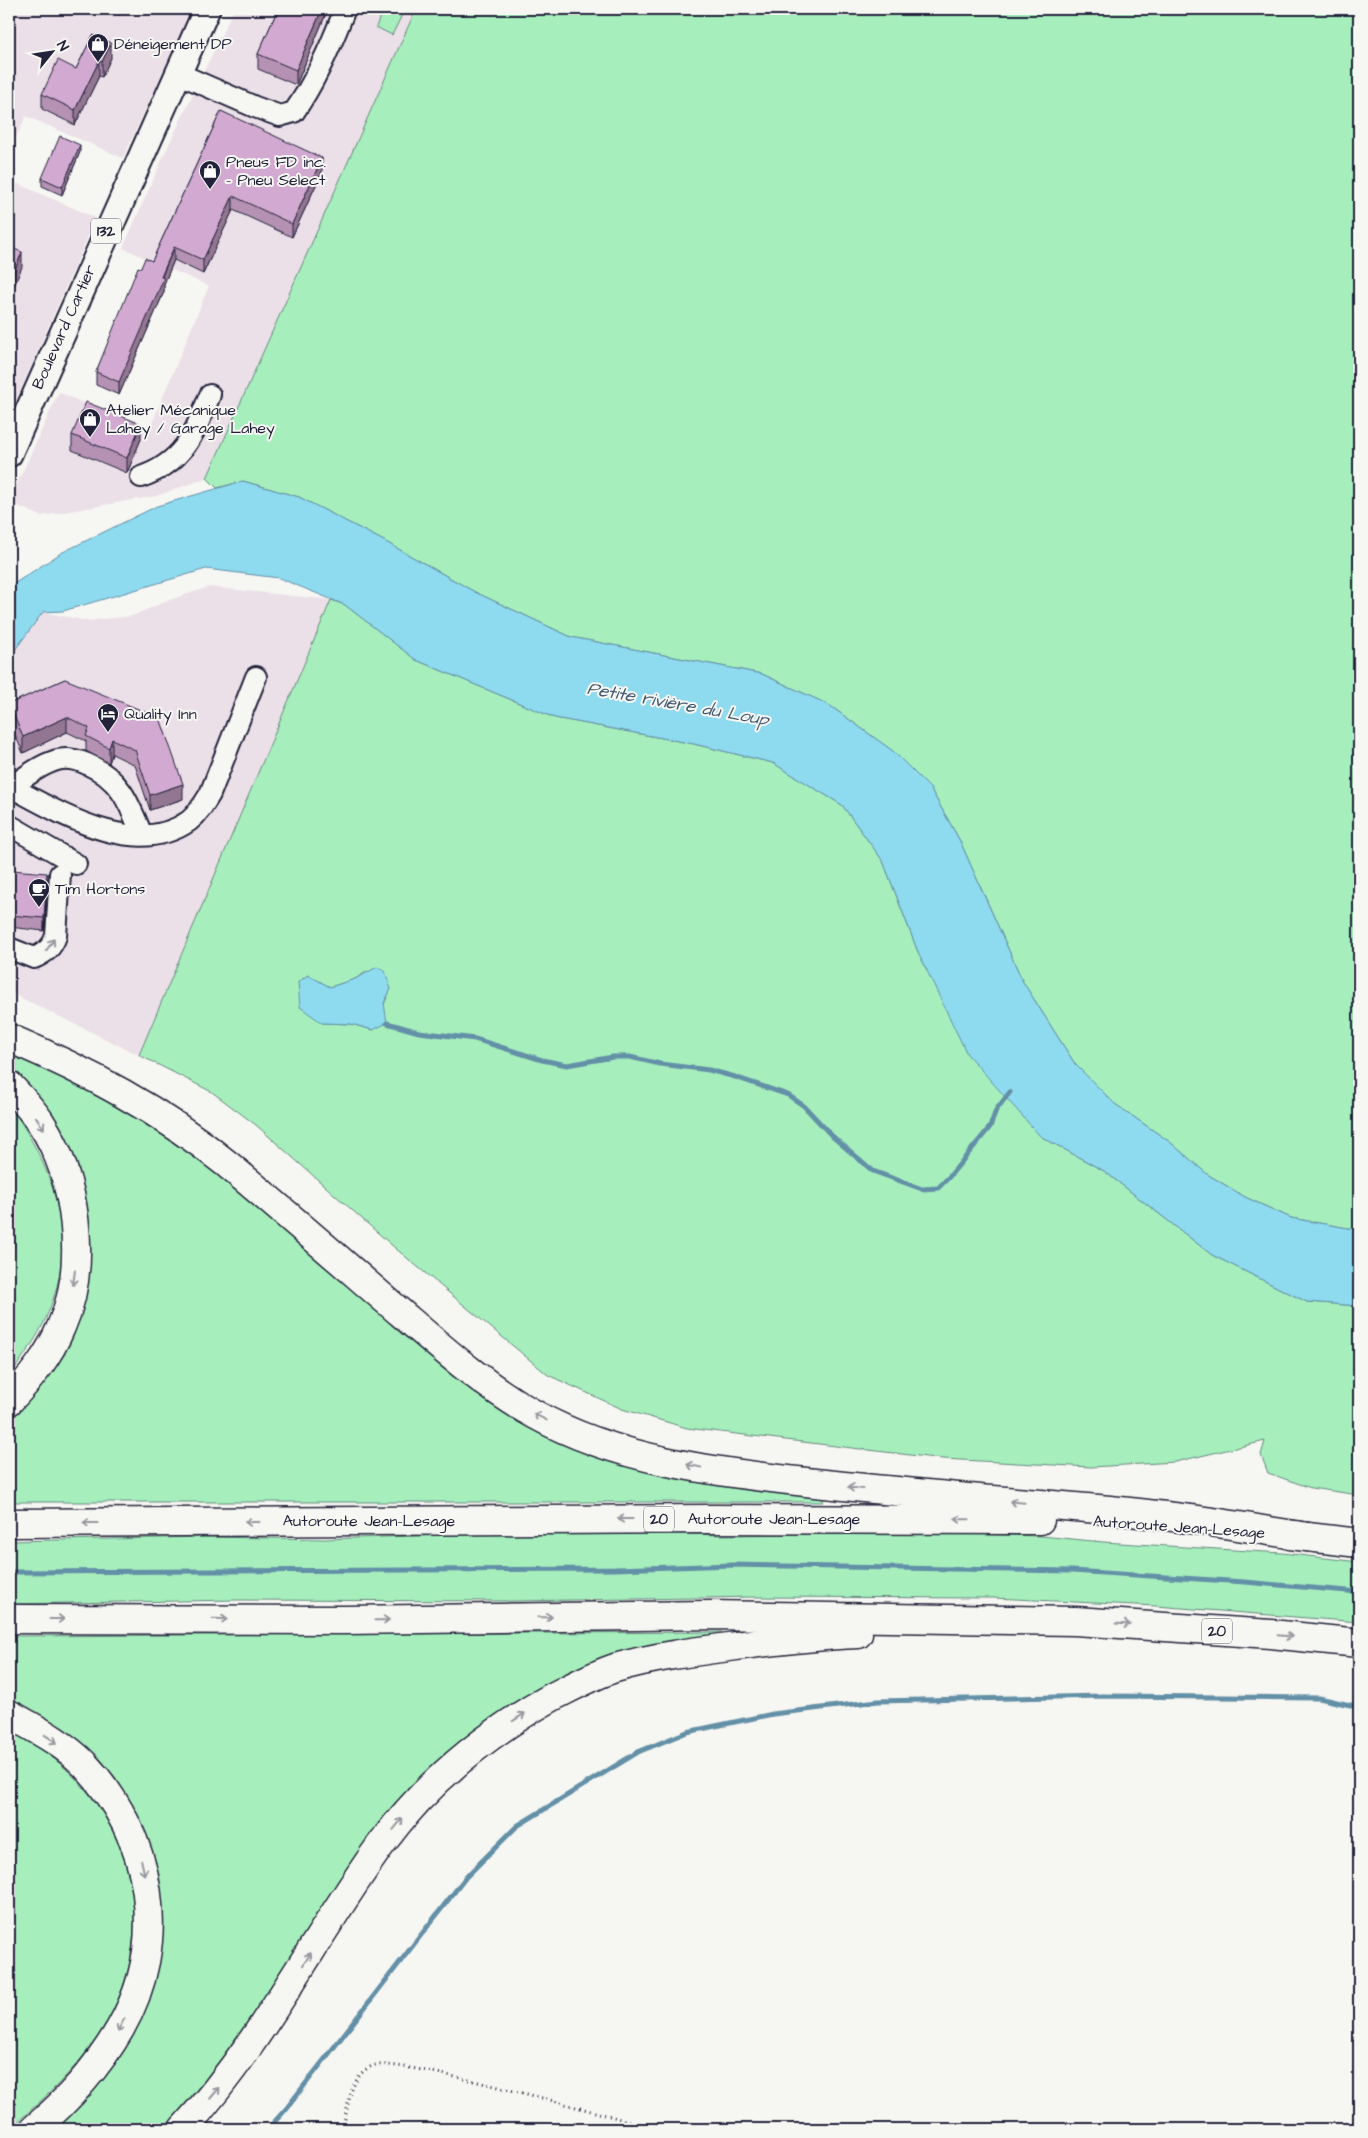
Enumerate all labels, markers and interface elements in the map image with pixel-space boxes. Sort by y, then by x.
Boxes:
north arrow [28,28,78,78]
shop icon: Déneigement DP [86,32,110,63]
place label: Déneigement DP [114,33,232,56]
text: N [52,37,73,55]
place label: Pneus FD inc. - Pneu Select [226,151,326,191]
shop icon: Pneus FD inc. - Pneu Select [198,159,222,190]
road number: 132 [91,218,121,244]
street label: Boulevard Cartier [27,261,101,393]
place label: Atelier Mécanique Lahey / Garage Lahey [106,399,275,440]
shop icon: Atelier Mécanique Lahey / Garage Lahey [78,407,102,438]
water label: Petite rivière du Loup [585,676,773,733]
hotel icon: Quality Inn [96,702,120,733]
place label: Quality Inn [124,703,197,726]
cafe icon: Tim Hortons [27,877,51,908]
place label: Tim Hortons [55,878,145,900]
one-way arrow [45,938,56,952]
one-way arrow [35,1115,45,1129]
one-way arrow [68,1270,78,1286]
one-way arrow [532,1412,547,1422]
one-way arrow [686,1461,702,1470]
one-way arrow [847,1483,863,1493]
one-way arrow [1009,1497,1025,1506]
road number: 20 [644,1506,674,1532]
street label: Autoroute Jean-Lesage [688,1508,861,1531]
street label: Autoroute Jean-Lesage [283,1510,456,1533]
street label: Autoroute Jean-Lesage [1092,1510,1266,1545]
one-way arrow [617,1514,634,1524]
one-way arrow [955,1514,971,1524]
one-way arrow [245,1517,261,1526]
one-way arrow [82,1518,98,1528]
one-way arrow [537,1613,553,1622]
one-way arrow [49,1614,65,1624]
one-way arrow [212,1614,228,1624]
one-way arrow [374,1615,390,1624]
road number: 20 [1202,1618,1232,1644]
one-way arrow [1115,1620,1131,1629]
one-way arrow [1277,1631,1293,1640]
one-way arrow [511,1711,525,1721]
one-way arrow [43,1734,57,1744]
one-way arrow [392,1818,403,1831]
one-way arrow [138,1859,148,1875]
one-way arrow [302,1952,312,1966]
one-way arrow [116,2017,125,2032]
one-way arrow [209,2086,221,2099]

